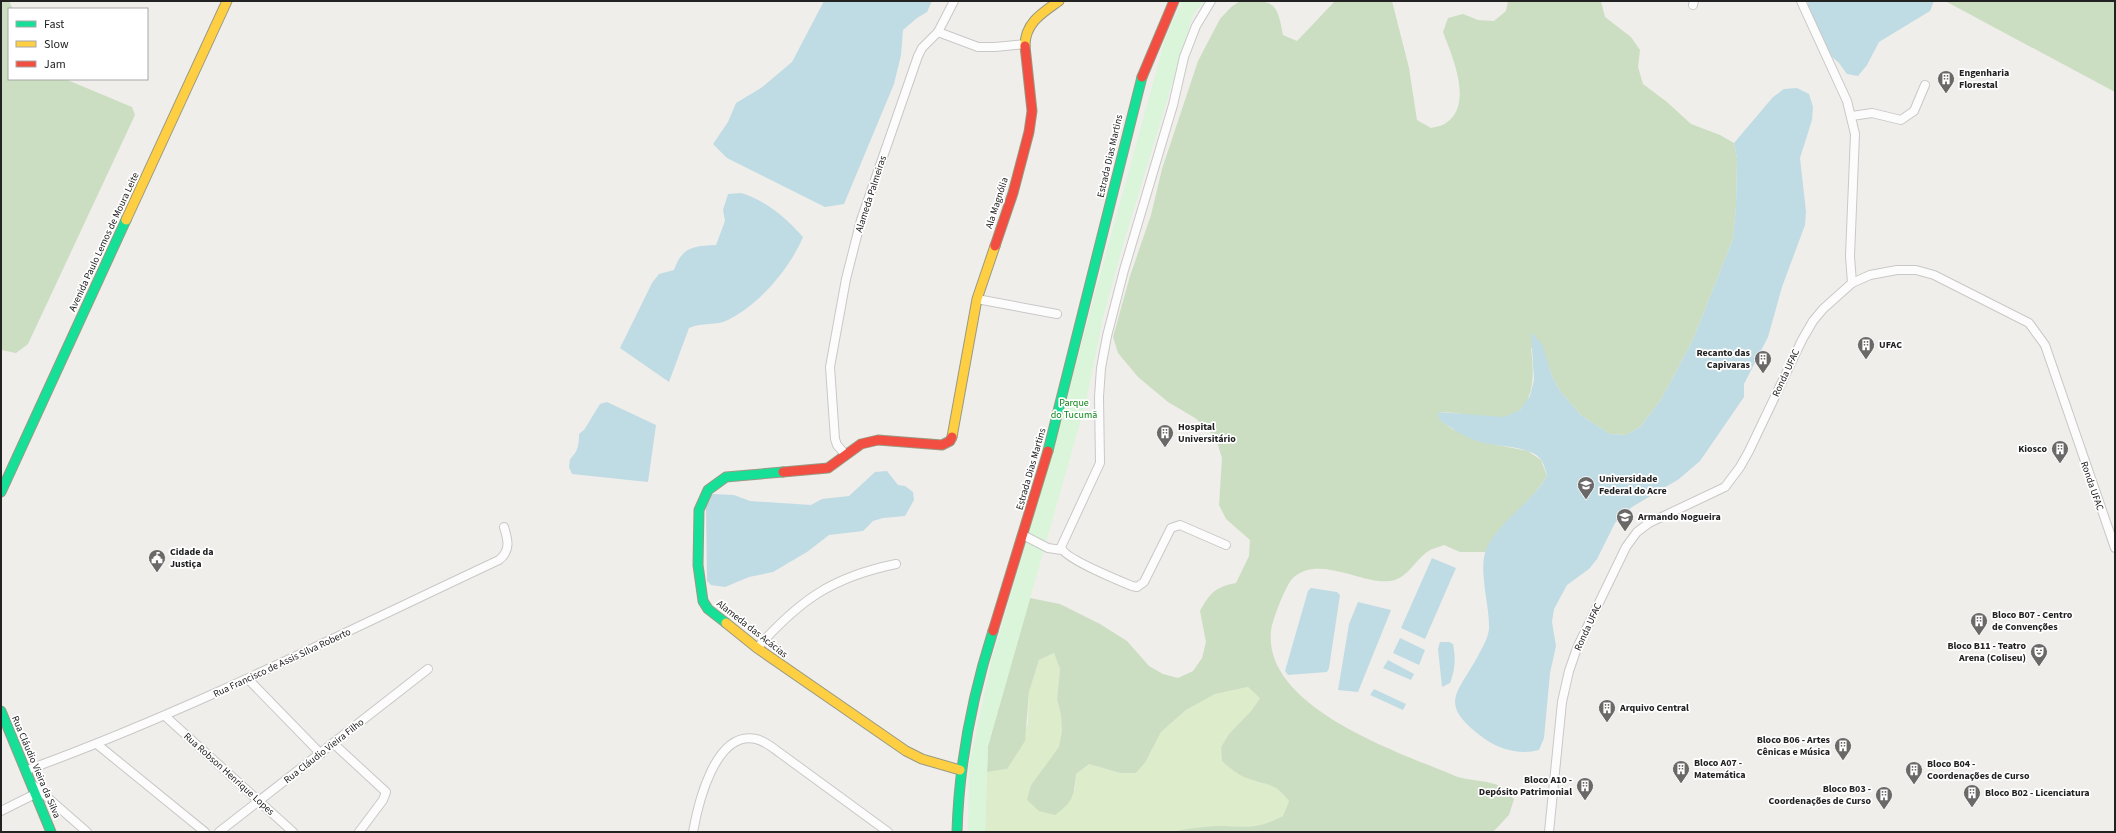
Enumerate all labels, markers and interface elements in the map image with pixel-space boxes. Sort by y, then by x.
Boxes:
legend [8,8,148,80]
text: Fast [44,16,64,33]
text: Slow [44,36,69,53]
text: Jam [44,56,66,73]
place label: Engenharia Florestal [1959,66,2009,92]
building icon: Engenharia Florestal [1936,69,1956,94]
street label: Estrada Dias Martins [1094,113,1126,199]
street label: Alameda Palmeiras [852,154,890,234]
street label: Avenida Paulo Lemos de Moura Leite [66,170,142,314]
street label: Ala Magnólia [982,175,1012,231]
building icon: UFAC [1856,335,1876,360]
place label: UFAC [1879,338,1902,352]
place label: Recanto das Capivaras [1697,346,1751,372]
street label: Ronda UFAC [1769,347,1803,399]
building icon: Recanto das Capivaras [1753,349,1773,374]
park label: Parque do Tucumã [1051,396,1097,422]
place label: Hospital Universitário [1178,420,1236,446]
building icon: Hospital Universitário [1155,423,1175,448]
street label: Estrada Dias Martins [1013,426,1049,512]
building icon: Kiosco [2050,439,2070,464]
place label: Kiosco [2018,442,2047,456]
street label: Ronda UFAC [2077,460,2107,513]
place label: Universidade Federal do Acre [1599,472,1667,498]
school or university icon: Universidade Federal do Acre [1576,475,1596,500]
school or university icon: Armando Nogueira [1615,507,1635,532]
place label: Armando Nogueira [1637,510,1721,524]
place label: Cidade da Justiça [170,545,214,571]
public building icon: Cidade da Justiça [147,548,167,573]
street label: Alameda das Acácias [713,597,791,661]
street label: Ronda UFAC [1571,601,1605,653]
place label: Bloco B07 - Centro de Convenções [1992,608,2073,634]
building icon: Bloco B07 - Centro de Convenções [1969,611,1989,636]
street label: Rua Francisco de Assis Silva Roberto [211,625,353,701]
place label: Bloco B11 - Teatro Arena (Coliseu) [1947,639,2026,665]
theatre icon: Bloco B11 - Teatro Arena (Coliseu) [2029,642,2049,667]
building icon: Arquivo Central [1597,698,1617,723]
place label: Arquivo Central [1619,701,1689,715]
street label: Rua Cláudio Vieira da Silva [8,714,64,820]
street label: Rua Cláudio Vieira Filho [281,715,367,787]
street label: Rua Robson Henrique Lopes [181,729,277,819]
place label: Bloco B06 - Artes Cênicas e Música [1757,733,1831,759]
building icon: Bloco B06 - Artes Cênicas e Música [1833,736,1853,761]
place label: Bloco A07 - Matemática [1694,756,1746,782]
place label: Bloco B04 - Coordenações de Curso [1927,757,2030,783]
building icon: Bloco A07 - Matemática [1671,759,1691,784]
building icon: Bloco B04 - Coordenações de Curso [1904,760,1924,785]
place label: Bloco A10 - Depósito Patrimonial [1479,773,1572,799]
building icon: Bloco A10 - Depósito Patrimonial [1575,776,1595,801]
place label: Bloco B03 - Coordenações de Curso [1769,782,1871,808]
building icon: Bloco B02 - Licenciatura [1962,783,1982,808]
building icon: Bloco B03 - Coordenações de Curso [1874,785,1894,810]
place label: Bloco B02 - Licenciatura [1985,786,2090,800]

